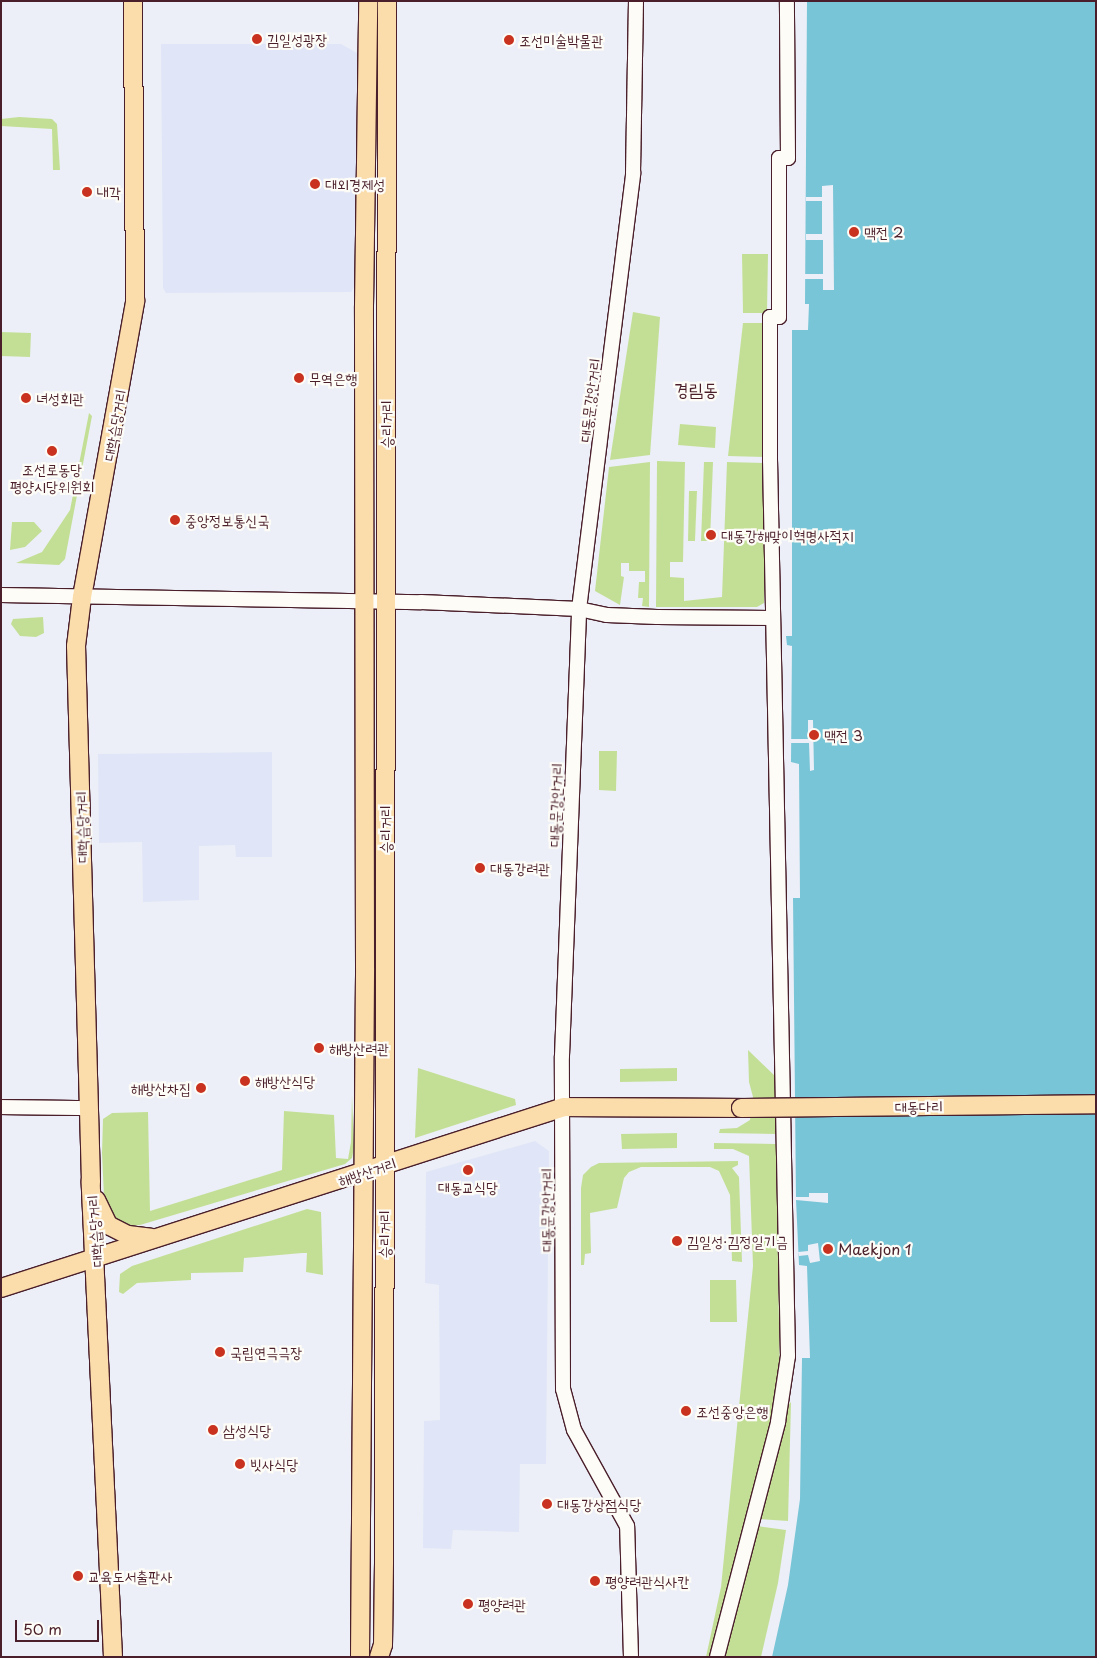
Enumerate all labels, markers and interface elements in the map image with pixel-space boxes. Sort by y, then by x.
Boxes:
place label: 김일성광장 [267,30,327,48]
place label: 조선미술박물관 [519,31,603,49]
marker: 김일성광장 [251,33,263,45]
marker: 조선미술박물관 [503,34,515,46]
place label: 대외경제성 [325,175,385,193]
marker: 대외경제성 [309,178,321,190]
place label: 내각 [97,183,121,201]
marker: 내각 [81,186,93,198]
place label: 맥전 2 [864,223,904,241]
marker: 맥전 2 [848,226,860,238]
street label: 대동문강안거리 [575,357,603,443]
place label: 무역은행 [309,369,357,387]
marker: 무역은행 [293,372,305,384]
district label: 경림동 [674,378,718,400]
street label: 대학습당거리 [99,388,129,462]
place label: 녀성회관 [36,389,84,407]
marker: 녀성회관 [20,392,32,404]
street label: 승리거리 [377,400,395,448]
marker: 조선로동당 평양시당위원회 [46,445,58,457]
place label: 조선로동당 평양시당위원회 [10,459,94,494]
place label: 중앙정보통신국 [185,511,269,529]
marker: 중앙정보통신국 [169,514,181,526]
place label: 대동강해맞이혁명사적지 [721,526,854,544]
marker: 대동강해맞이혁명사적지 [705,529,717,541]
place label: 맥전 3 [824,726,863,744]
marker: 맥전 3 [808,729,820,741]
street label: 대동문강안거리 [545,762,565,848]
street label: 대학습당거리 [71,791,91,863]
street label: 승리거리 [376,805,394,853]
place label: 대동강려관 [490,859,550,877]
marker: 대동강려관 [474,862,486,874]
place label: 해방산려관 [329,1039,389,1057]
marker: 해방산려관 [313,1042,325,1054]
place label: 해방산식당 [255,1072,315,1090]
marker: 해방산식당 [239,1075,251,1087]
place label: 해방산차집 [131,1079,191,1097]
marker: 해방산차집 [195,1082,207,1094]
street label: 대동다리 [895,1097,943,1115]
street label: 해방산거리 [336,1153,398,1189]
marker: 대동교식당 [462,1164,474,1176]
street label: 대동문강안거리 [537,1168,555,1252]
place label: 대동교식당 [438,1178,498,1196]
street label: 대학습당거리 [82,1194,106,1268]
street label: 승리거리 [375,1210,393,1258]
place label: 김일성·김정일기금 [687,1232,788,1250]
marker: 김일성·김정일기금 [671,1235,683,1247]
place label: Maekjon 1 [838,1240,912,1258]
marker: Maekjon 1 [822,1243,834,1255]
place label: 국립연극극장 [230,1343,302,1361]
marker: 국립연극극장 [214,1346,226,1358]
place label: 조선중앙은행 [696,1402,768,1420]
marker: 조선중앙은행 [680,1405,692,1417]
place label: 삼성식당 [223,1421,271,1439]
marker: 삼성식당 [207,1424,219,1436]
place label: 빗사식당 [250,1455,298,1473]
marker: 빗사식당 [234,1458,246,1470]
place label: 대동강상점식당 [557,1495,641,1513]
marker: 대동강상점식당 [541,1498,553,1510]
place label: 교육도서출판사 [88,1567,172,1585]
marker: 교육도서출판사 [72,1570,84,1582]
place label: 평양려관식사칸 [605,1572,689,1590]
marker: 평양려관식사칸 [589,1575,601,1587]
place label: 평양려관 [478,1595,526,1613]
marker: 평양려관 [462,1598,474,1610]
scale bar [18,1610,101,1642]
text: 50 m [23,1617,62,1640]

